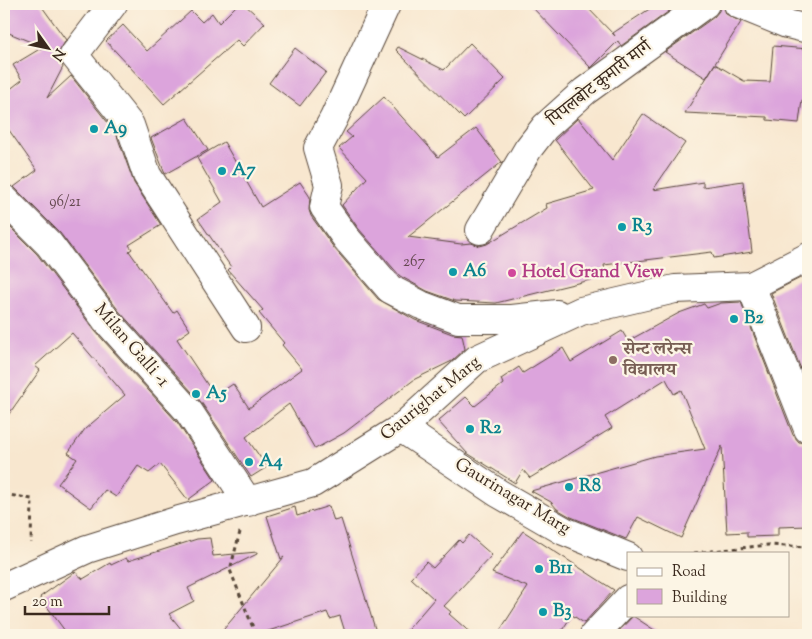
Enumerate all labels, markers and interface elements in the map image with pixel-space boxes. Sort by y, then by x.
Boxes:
north arrow [22,22,72,72]
street label: पिपलबोट कुमारी मार्ग [541,34,659,134]
text: N [46,44,69,64]
place label: A9 [104,116,127,142]
marker: A9 [88,123,100,135]
place label: A7 [232,158,257,184]
marker: A7 [216,165,228,177]
house number: 96/21 [49,192,81,213]
place label: R3 [632,214,652,240]
marker: R3 [616,221,628,233]
house number: 267 [403,252,425,273]
place label: A6 [463,259,486,285]
place label: Hotel Grand View [522,260,664,286]
marker: A6 [447,266,459,278]
marker: Hotel Grand View [506,267,518,279]
street label: Milan Galli -1 [87,298,175,394]
place label: B2 [744,306,764,332]
marker: B2 [728,313,740,325]
place label: सेन्ट लरेन्स विद्यालय [621,337,693,384]
street label: Gaurighat Marg [375,350,487,448]
marker: सेन्ट लरेन्स विद्यालय [607,354,619,366]
place label: A5 [206,381,228,407]
marker: A5 [190,388,202,400]
place label: R2 [480,416,502,442]
marker: R2 [464,423,476,435]
place label: A4 [259,449,283,475]
street label: Gaurinagar Marg [449,452,575,542]
marker: A4 [243,456,255,468]
place label: R8 [579,474,601,500]
marker: R8 [563,481,575,493]
legend [627,552,790,616]
place label: B11 [549,556,573,582]
text: Road [672,562,706,583]
marker: B11 [533,563,545,575]
scale bar [25,584,109,616]
text: Building [672,588,727,609]
text: 20 m [32,592,63,613]
place label: B3 [553,599,572,625]
marker: B3 [537,606,549,618]

